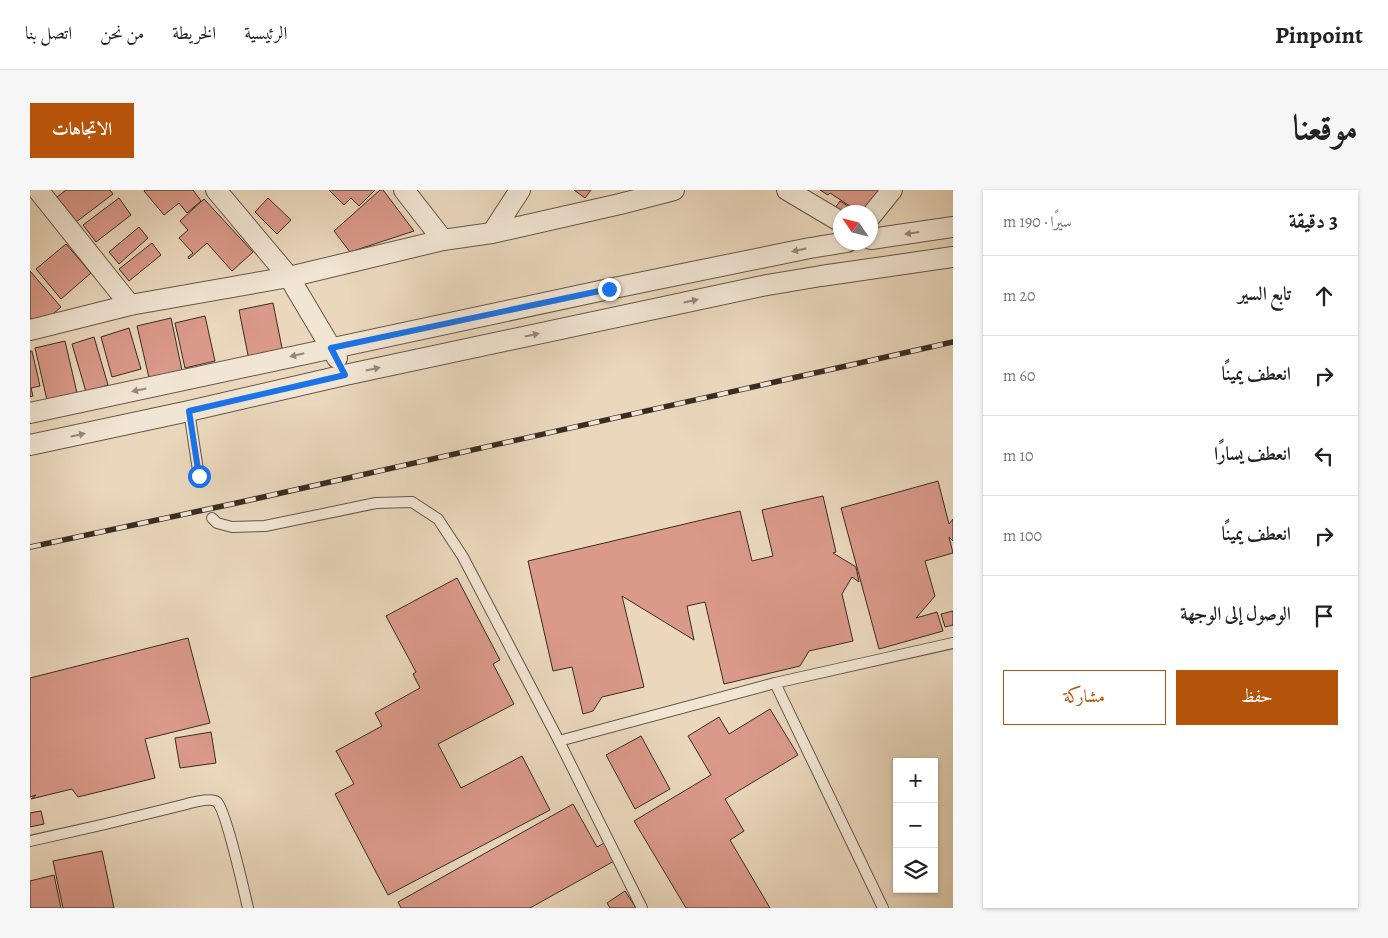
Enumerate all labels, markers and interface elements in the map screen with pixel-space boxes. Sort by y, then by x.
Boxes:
text: Pinpoint [1275,19,1363,51]
text: اتصل بنا [25,21,72,45]
text: من نحن [100,21,144,45]
text: الخريطة [172,21,216,45]
text: الرئيسية [244,21,287,45]
button: الاتجاهات [30,103,134,158]
text: موقعنا [1293,103,1358,151]
north arrow [833,205,878,250]
text: 3 دقيقة [1289,207,1338,235]
text: سيرًا · 190 m [1003,211,1072,233]
one-way arrow [903,229,919,237]
one-way arrow [791,246,807,254]
route end [598,278,621,301]
text: تابع السير [1238,281,1291,307]
icon: ahead [1310,282,1338,310]
text: 20 m [1003,285,1036,307]
one-way arrow [683,297,698,305]
one-way arrow [524,331,539,339]
one-way arrow [290,351,305,359]
text: انعطف يمينًا [1221,361,1291,387]
icon: right [1310,362,1338,390]
one-way arrow [365,365,380,373]
text: 60 m [1003,365,1035,387]
one-way arrow [131,386,146,394]
one-way arrow [70,431,85,439]
text: انعطف يسارًا [1214,441,1291,467]
icon: left [1310,442,1338,470]
text: 10 m [1003,445,1034,467]
route start [188,465,211,488]
text: انعطف يمينًا [1221,521,1291,547]
icon: right [1310,522,1338,550]
text: 100 m [1003,525,1042,547]
text: الوصول إلى الوجهة [1180,601,1291,627]
icon: arrive [1310,602,1338,630]
button: مشاركة [1003,670,1166,725]
button: حفظ [1176,670,1338,725]
map controls [893,758,938,893]
button: + [893,758,938,803]
button: − [893,803,938,848]
button: layers [893,848,938,893]

